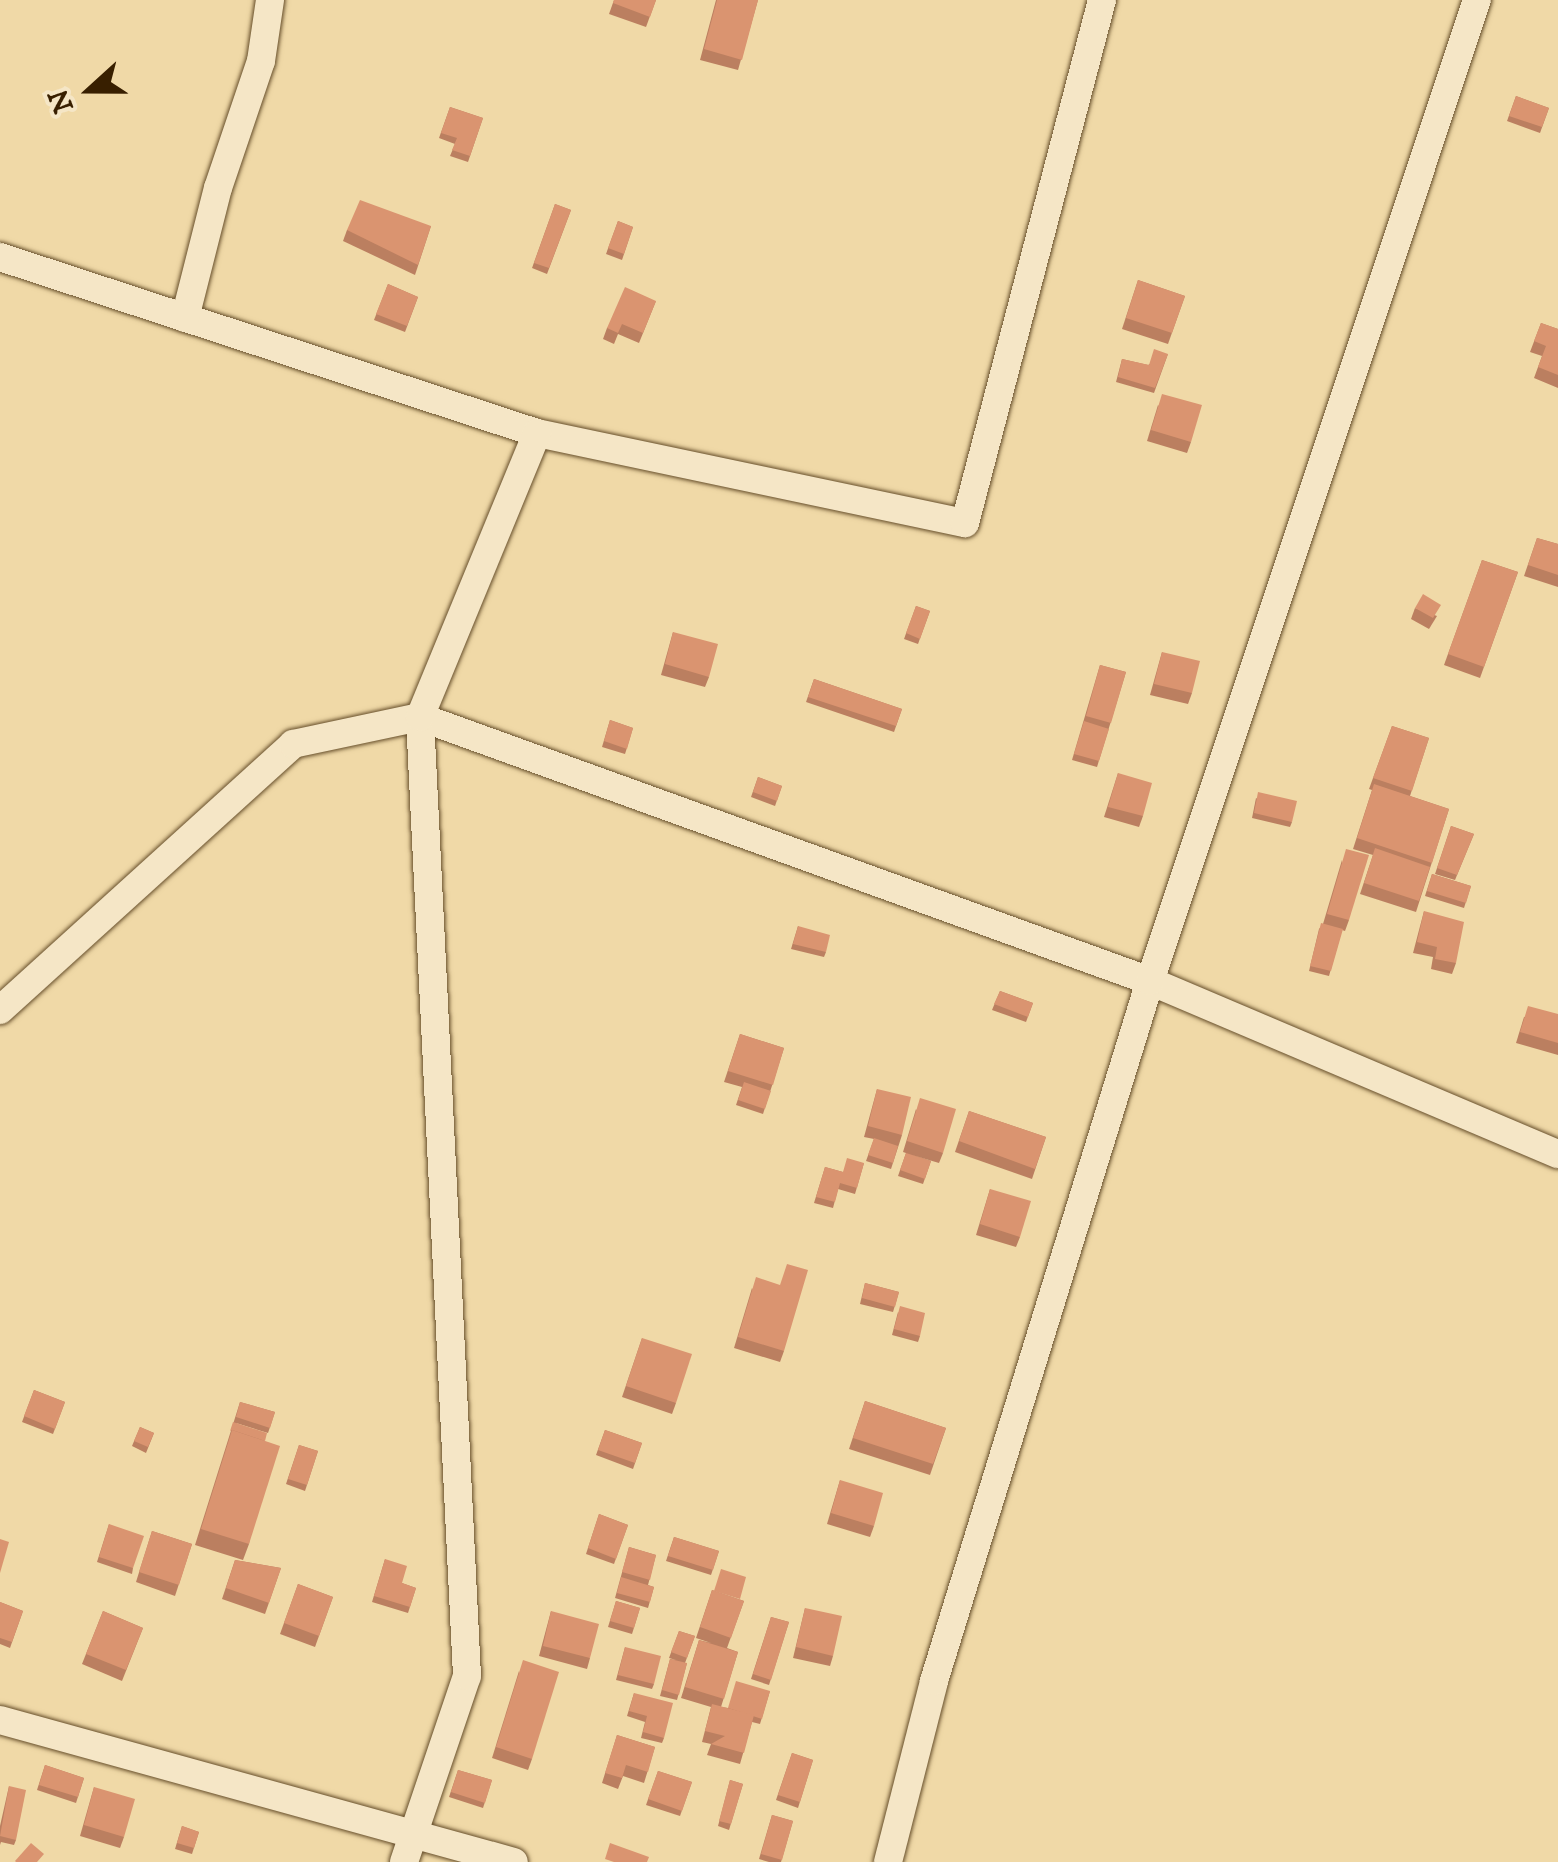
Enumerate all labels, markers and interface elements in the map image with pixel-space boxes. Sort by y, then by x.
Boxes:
north arrow [40,40,140,140]
text: N [41,84,82,118]

